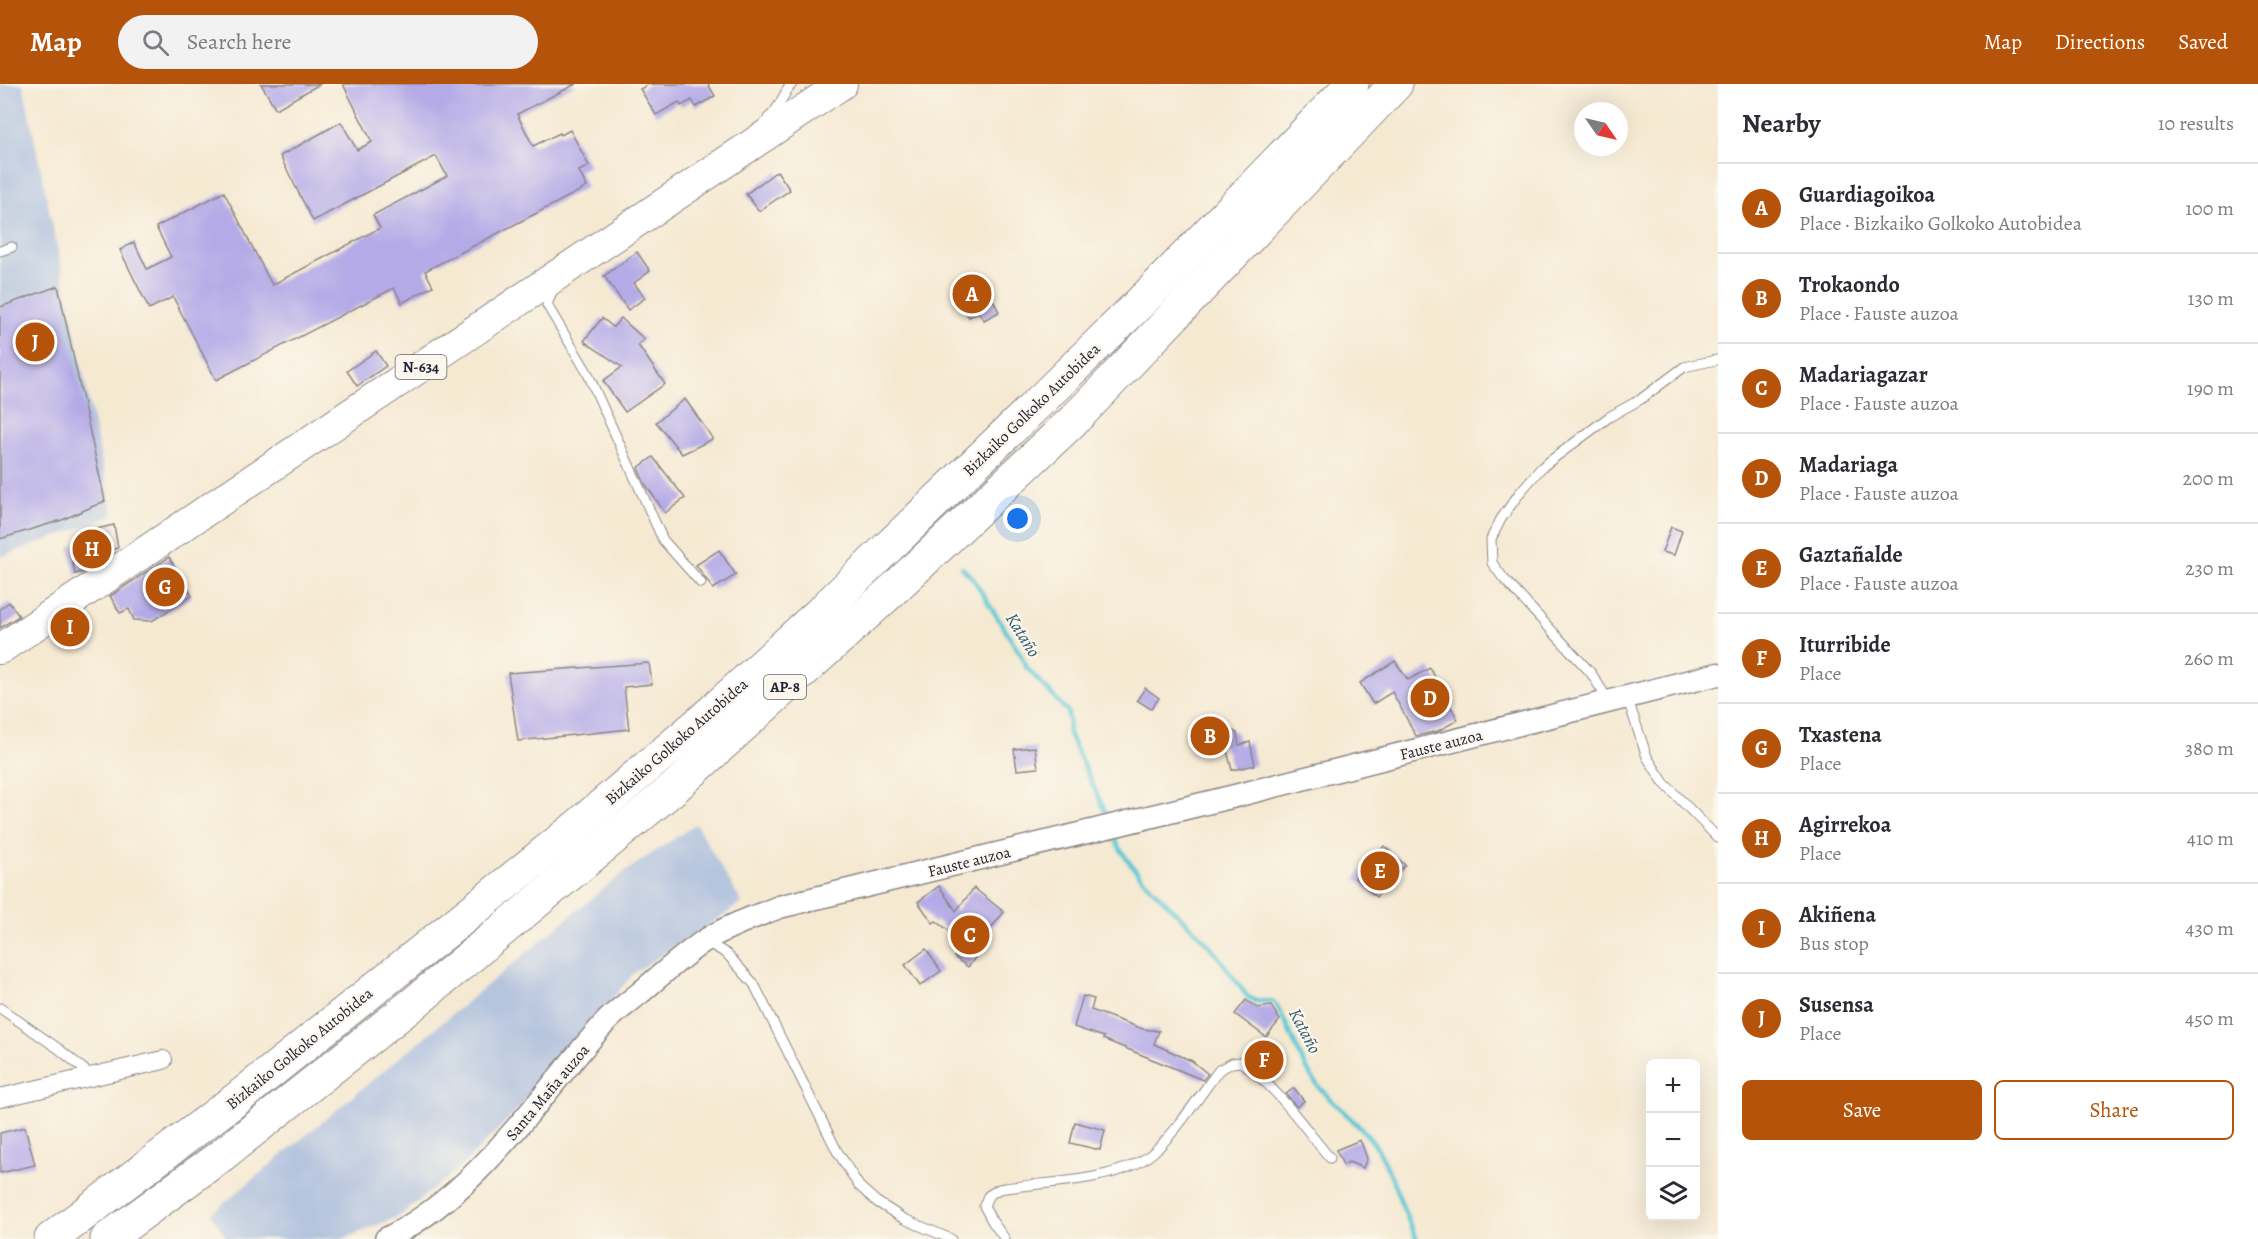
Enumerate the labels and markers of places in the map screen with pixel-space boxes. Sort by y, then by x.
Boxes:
pin: A [952,272,992,316]
pin: J [15,320,54,364]
pin: H [72,526,112,572]
pin: G [146,564,184,610]
pin: I [50,604,90,650]
pin: D [1410,676,1450,720]
pin: B [1190,714,1230,758]
pin: E [1360,848,1400,894]
pin: C [950,912,990,958]
pin: F [1244,1038,1284,1082]

